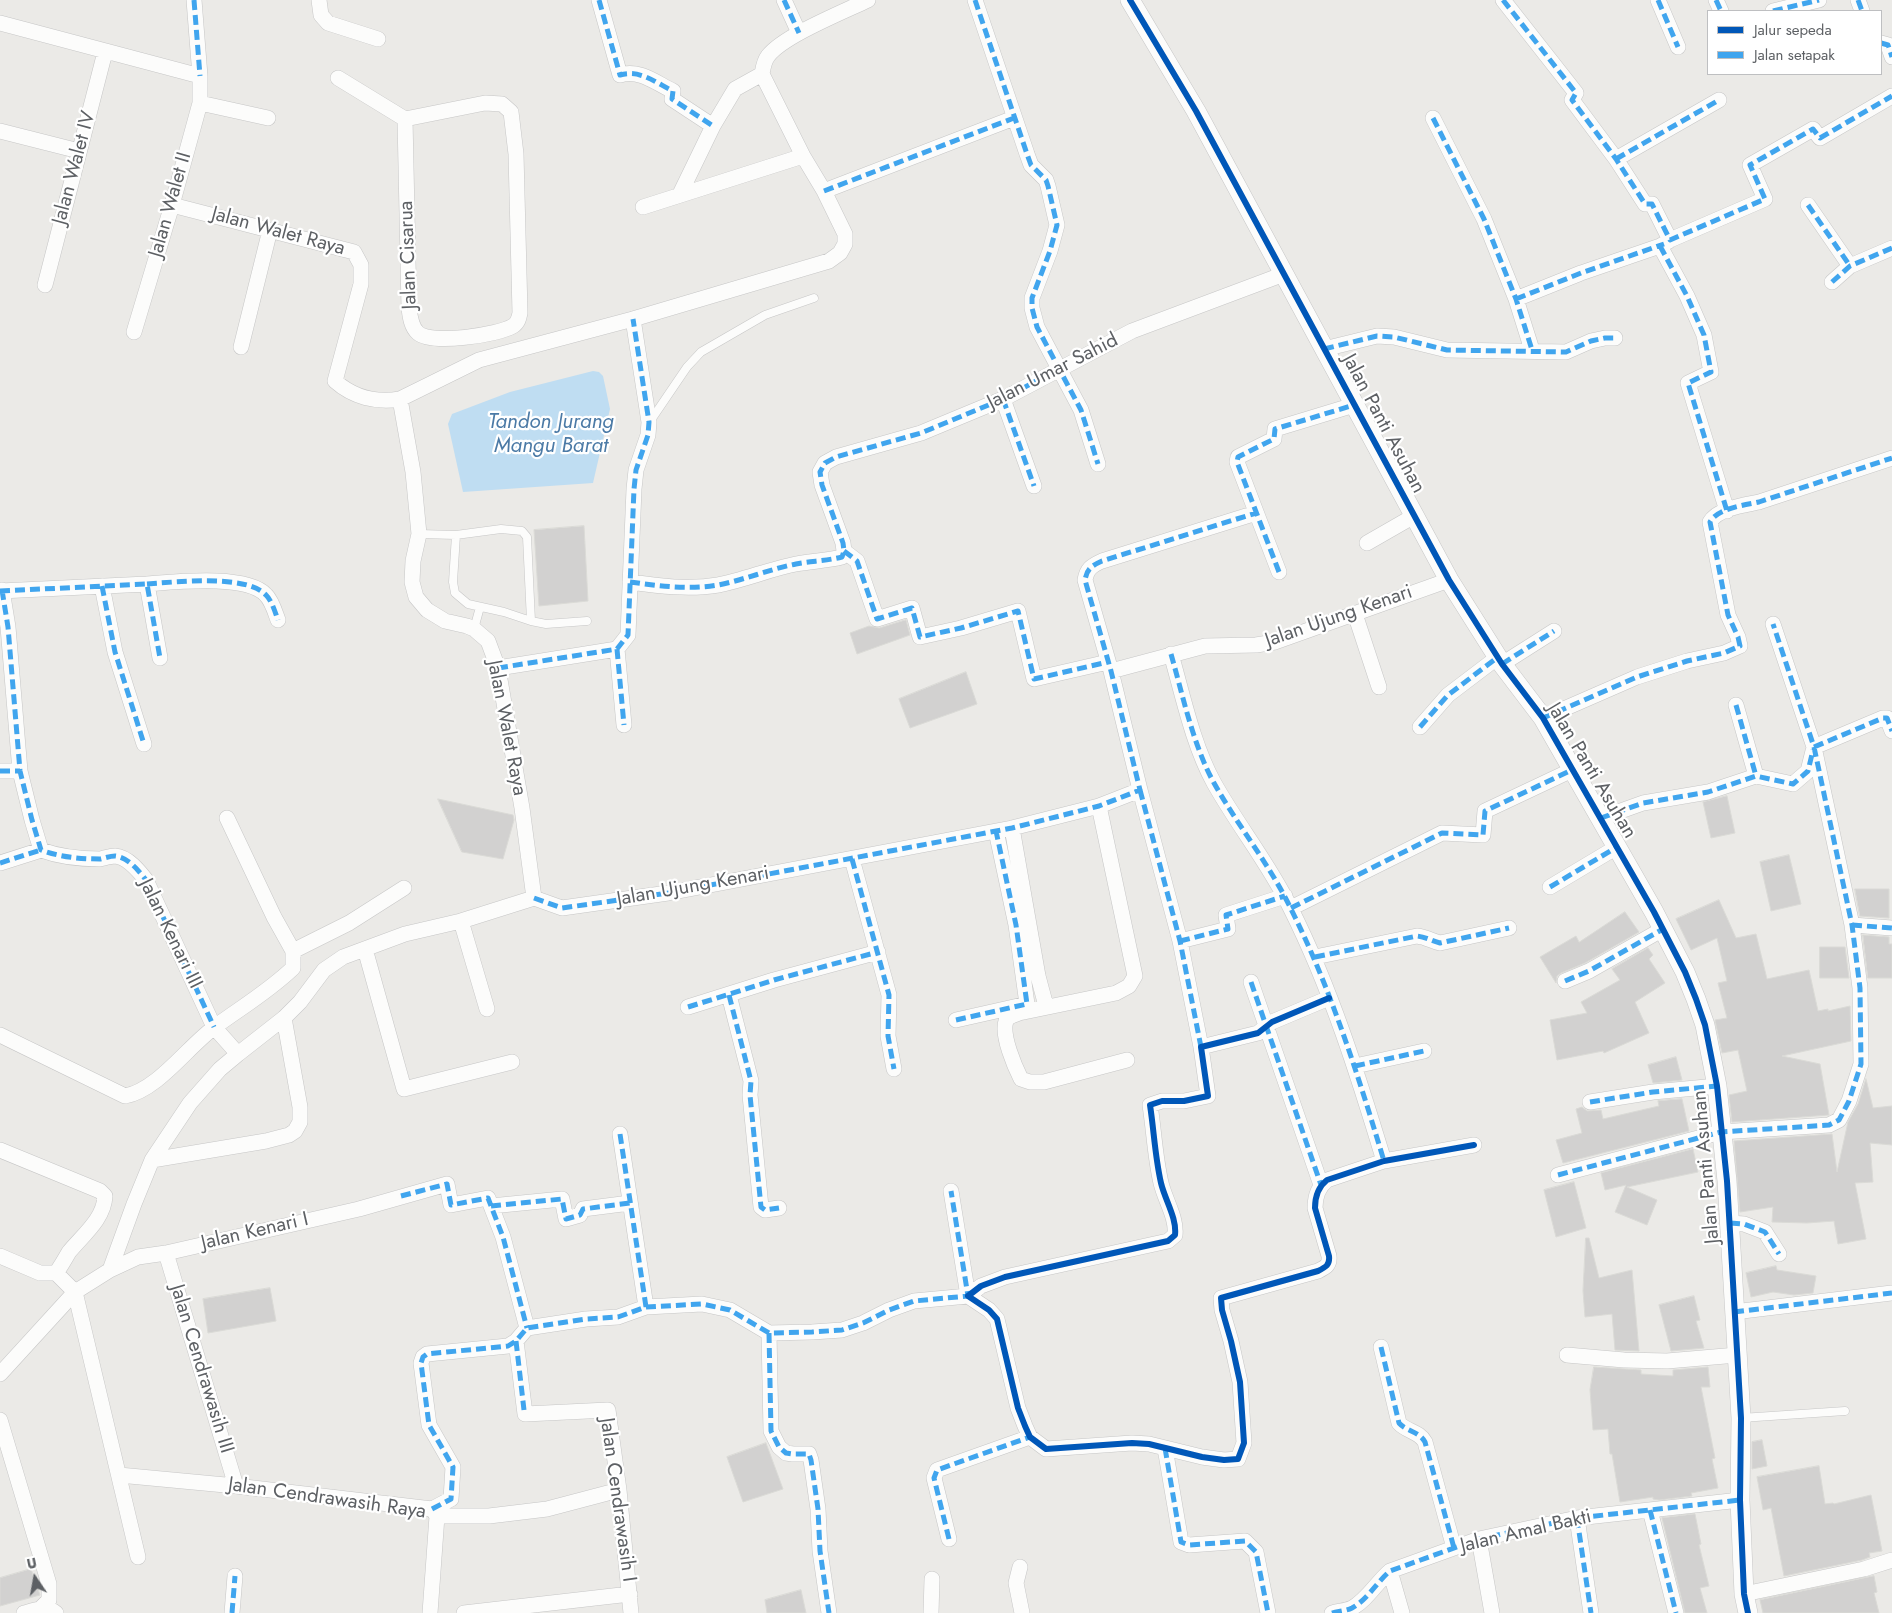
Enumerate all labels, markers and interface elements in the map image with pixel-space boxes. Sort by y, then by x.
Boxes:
legend [1707,10,1882,75]
text: Jalur sepeda [1754,19,1832,41]
text: Jalan setapak [1754,44,1835,66]
street label: Jalan Walet IV [48,109,102,227]
street label: Jalan Walet II [145,150,197,260]
street label: Jalan Cisarua [395,200,423,310]
street label: Jalan Walet Raya [209,203,347,261]
street label: Jalan Umar Sahid [984,329,1122,415]
street label: Jalan Panti Asuhan [1336,350,1430,498]
water label: Tandon Jurang Mangu Barat [488,410,614,460]
street label: Jalan Ujung Kenari [1262,581,1416,653]
street label: Jalan Walet Raya [481,658,531,798]
street label: Jalan Panti Asuhan [1541,699,1641,843]
street label: Jalan Ujung Kenari [615,862,771,912]
street label: Jalan Kenari III [133,875,207,993]
street label: Jalan Panti Asuhan [1688,1089,1726,1245]
street label: Jalan Kenari I [199,1208,311,1256]
street label: Jalan Cendrawasih III [164,1282,238,1456]
street label: Jalan Cendrawasih I [594,1416,640,1584]
street label: Jalan Cendrawasih Raya [227,1473,427,1525]
street label: Jalan Amal Bakti [1458,1505,1594,1559]
north arrow [10,1553,60,1603]
text: U [25,1553,39,1574]

